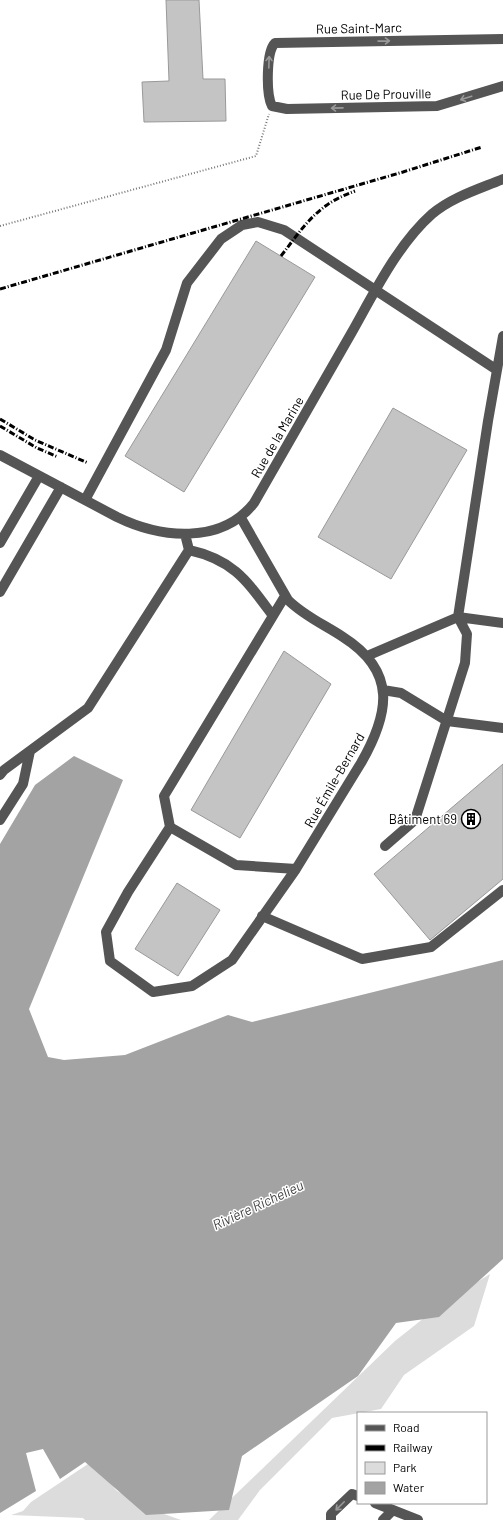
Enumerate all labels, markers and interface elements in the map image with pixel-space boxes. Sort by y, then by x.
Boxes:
street label: Rue Saint-Marc [316,19,402,37]
one-way arrow [377,37,390,44]
one-way arrow [265,56,273,69]
street label: Rue De Prouville [340,85,432,103]
one-way arrow [460,95,473,102]
one-way arrow [331,104,344,112]
street label: Rue de la Marine [247,393,307,480]
street label: Rue Émile-Bernard [300,730,368,830]
building icon: Bâtiment 69 [460,808,482,830]
place label: Bâtiment 69 [389,811,457,827]
water label: Rivière Richelieu [210,1176,306,1233]
legend [357,1412,487,1504]
text: Road [393,1420,420,1434]
text: Railway [393,1440,433,1454]
text: Park [393,1460,417,1474]
text: Water [393,1480,425,1494]
one-way arrow [335,1501,345,1511]

